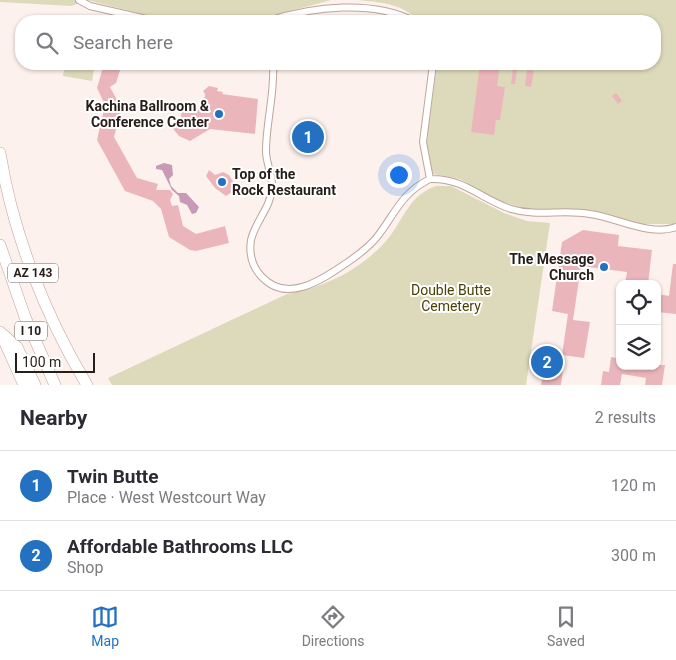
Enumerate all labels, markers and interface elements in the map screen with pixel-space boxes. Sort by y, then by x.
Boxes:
search box [15,15,661,70]
icon: search [33,29,61,57]
text: Search here [73,31,173,54]
place label: Kachina Ballroom & Conference Center [86,98,210,130]
marker: Kachina Ballroom & Conference Center [213,108,225,120]
pin: 1 [292,118,324,156]
your location [386,162,412,188]
place label: Top of the Rock Restaurant [232,166,336,198]
marker: Top of the Rock Restaurant [216,176,228,188]
place label: The Message Church [509,251,594,283]
marker: The Message Church [598,261,610,273]
road number: AZ 143 [8,264,58,282]
map controls [616,280,661,370]
button: locate [616,280,661,325]
park label: Double Butte Cemetery [411,282,491,314]
road number: I 10 [15,322,47,341]
button: layers [616,325,661,370]
pin: 2 [531,343,563,381]
scale bar [15,350,95,373]
text: 100 m [22,354,61,370]
text: Nearby [20,406,87,430]
text: 2 results [595,408,656,427]
text: Twin Butte [67,465,159,488]
text: 1 [31,476,41,495]
text: 120 m [611,476,656,495]
text: Place · West Westcourt Way [67,488,266,507]
text: Affordable Bathrooms LLC [67,535,293,558]
text: 2 [31,546,41,565]
text: 300 m [611,546,656,565]
text: Shop [67,558,103,577]
tab: Map [91,603,119,649]
tab: Directions [302,603,365,649]
tab: Saved [547,603,585,649]

